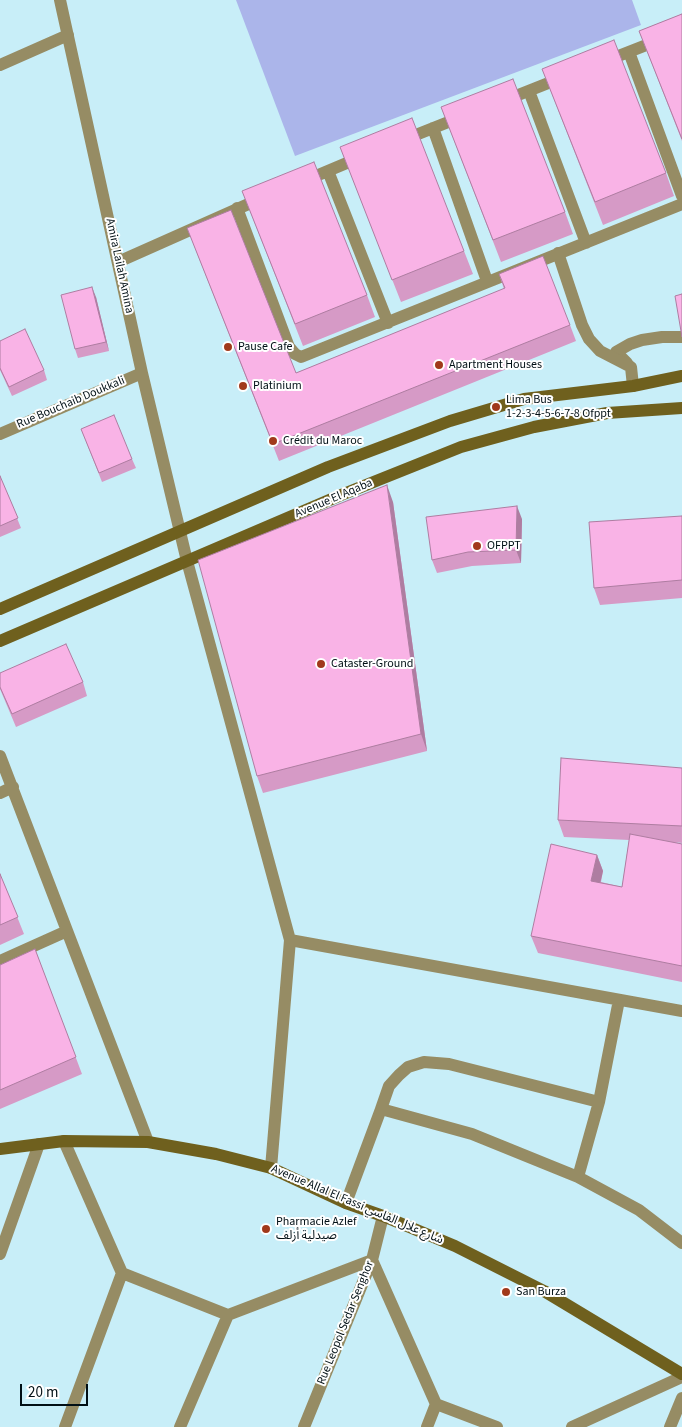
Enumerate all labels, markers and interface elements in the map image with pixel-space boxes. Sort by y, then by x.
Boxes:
street label: Amira Lailah Amina [102,217,136,315]
place label: Pause Cafe [238,340,292,354]
marker: Pause Cafe [222,341,234,353]
place label: Apartment Houses [449,358,542,372]
marker: Apartment Houses [433,359,445,371]
street label: Rue Bouchaib Doukkali [15,374,127,432]
place label: Platinium [253,379,302,393]
marker: Platinium [237,380,249,392]
place label: Lima Bus 1-2-3-4-5-6-7-8 Ofppt [506,393,611,421]
marker: Lima Bus 1-2-3-4-5-6-7-8 Ofppt [490,401,502,413]
place label: Crédit du Maroc [283,434,362,448]
marker: Crédit du Maroc [267,435,279,447]
street label: Avenue El Aqaba [293,476,375,522]
place label: OFPPT [487,539,521,553]
marker: OFPPT [471,540,483,552]
place label: Cataster-Ground [331,657,414,671]
marker: Cataster-Ground [315,658,327,670]
street label: Avenue Allal El Fassi شارع علال الفاسي [269,1162,445,1248]
place label: Pharmacie Azlef صيدلية أزلف [276,1215,356,1243]
marker: Pharmacie Azlef صيدلية أزلف [260,1223,272,1235]
street label: Rue Leopol Sedar Senghor [315,1259,377,1387]
place label: San Burza [516,1285,566,1299]
marker: San Burza [500,1286,512,1298]
scale bar [22,1374,90,1406]
text: 20 m [28,1382,58,1403]

